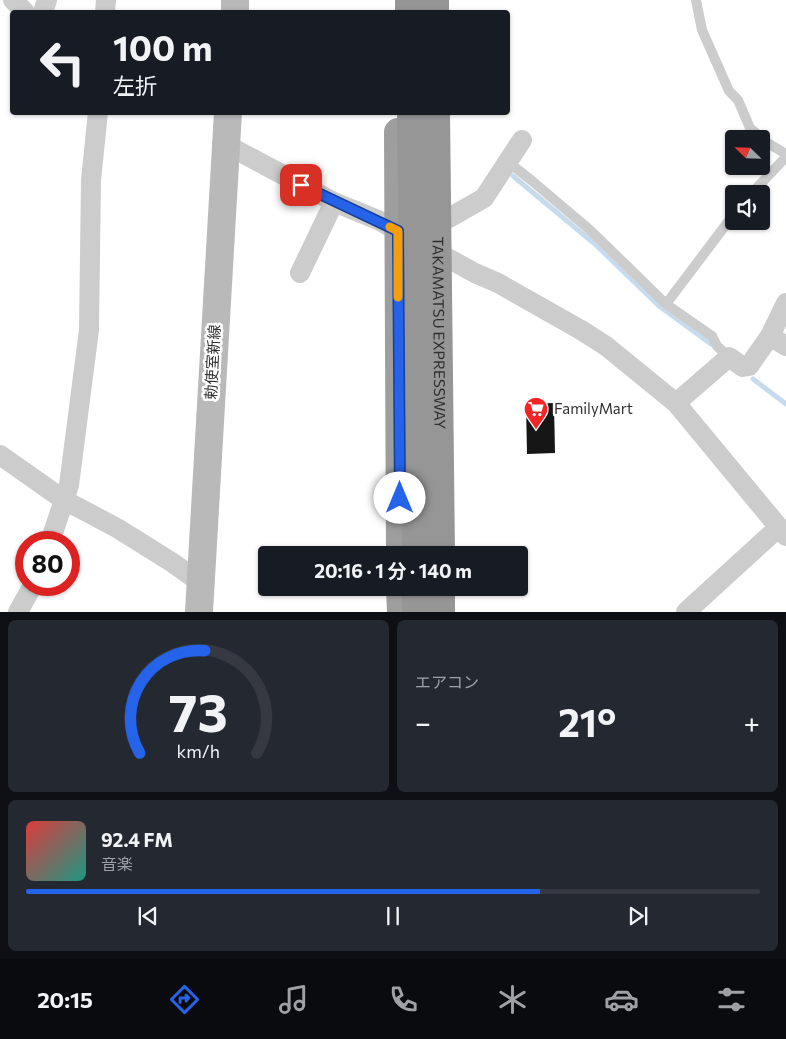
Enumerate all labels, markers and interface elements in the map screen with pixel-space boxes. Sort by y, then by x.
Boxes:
text: 100 m [113,25,213,68]
icon: left [30,30,95,95]
text: 左折 [113,72,157,99]
north arrow [725,130,770,175]
map controls [725,130,770,230]
pin [280,164,322,206]
icon: arrive [287,171,315,199]
button: sound [725,185,770,230]
street label: TAKAMATSU EXPRESSWAY [429,237,450,430]
street label: 勅使室新線 [201,324,223,400]
supermarket icon: FamilyMart [523,396,549,430]
place label: FamilyMart [554,399,633,417]
position arrow [373,471,425,523]
speed limit sign: 80 [15,531,80,596]
text: 20:16 · 1 分 · 140 m [314,559,472,582]
text: エアコン [415,672,479,691]
text: 73 [169,679,228,743]
text: 21° [558,698,616,745]
text: − [415,705,431,739]
text: + [744,705,760,739]
text: km/h [177,740,220,762]
text: 92.4 FM [101,828,173,851]
text: 音楽 [101,854,133,873]
icon: previous [134,902,162,930]
icon: pause [379,902,407,930]
icon: next [624,902,652,930]
icon: directions [167,982,202,1017]
icon: music [276,982,311,1017]
icon: phone [386,982,421,1017]
icon: climate [495,982,530,1017]
icon: car [604,982,639,1017]
icon: filters [714,982,749,1017]
text: 20:15 [37,986,93,1013]

